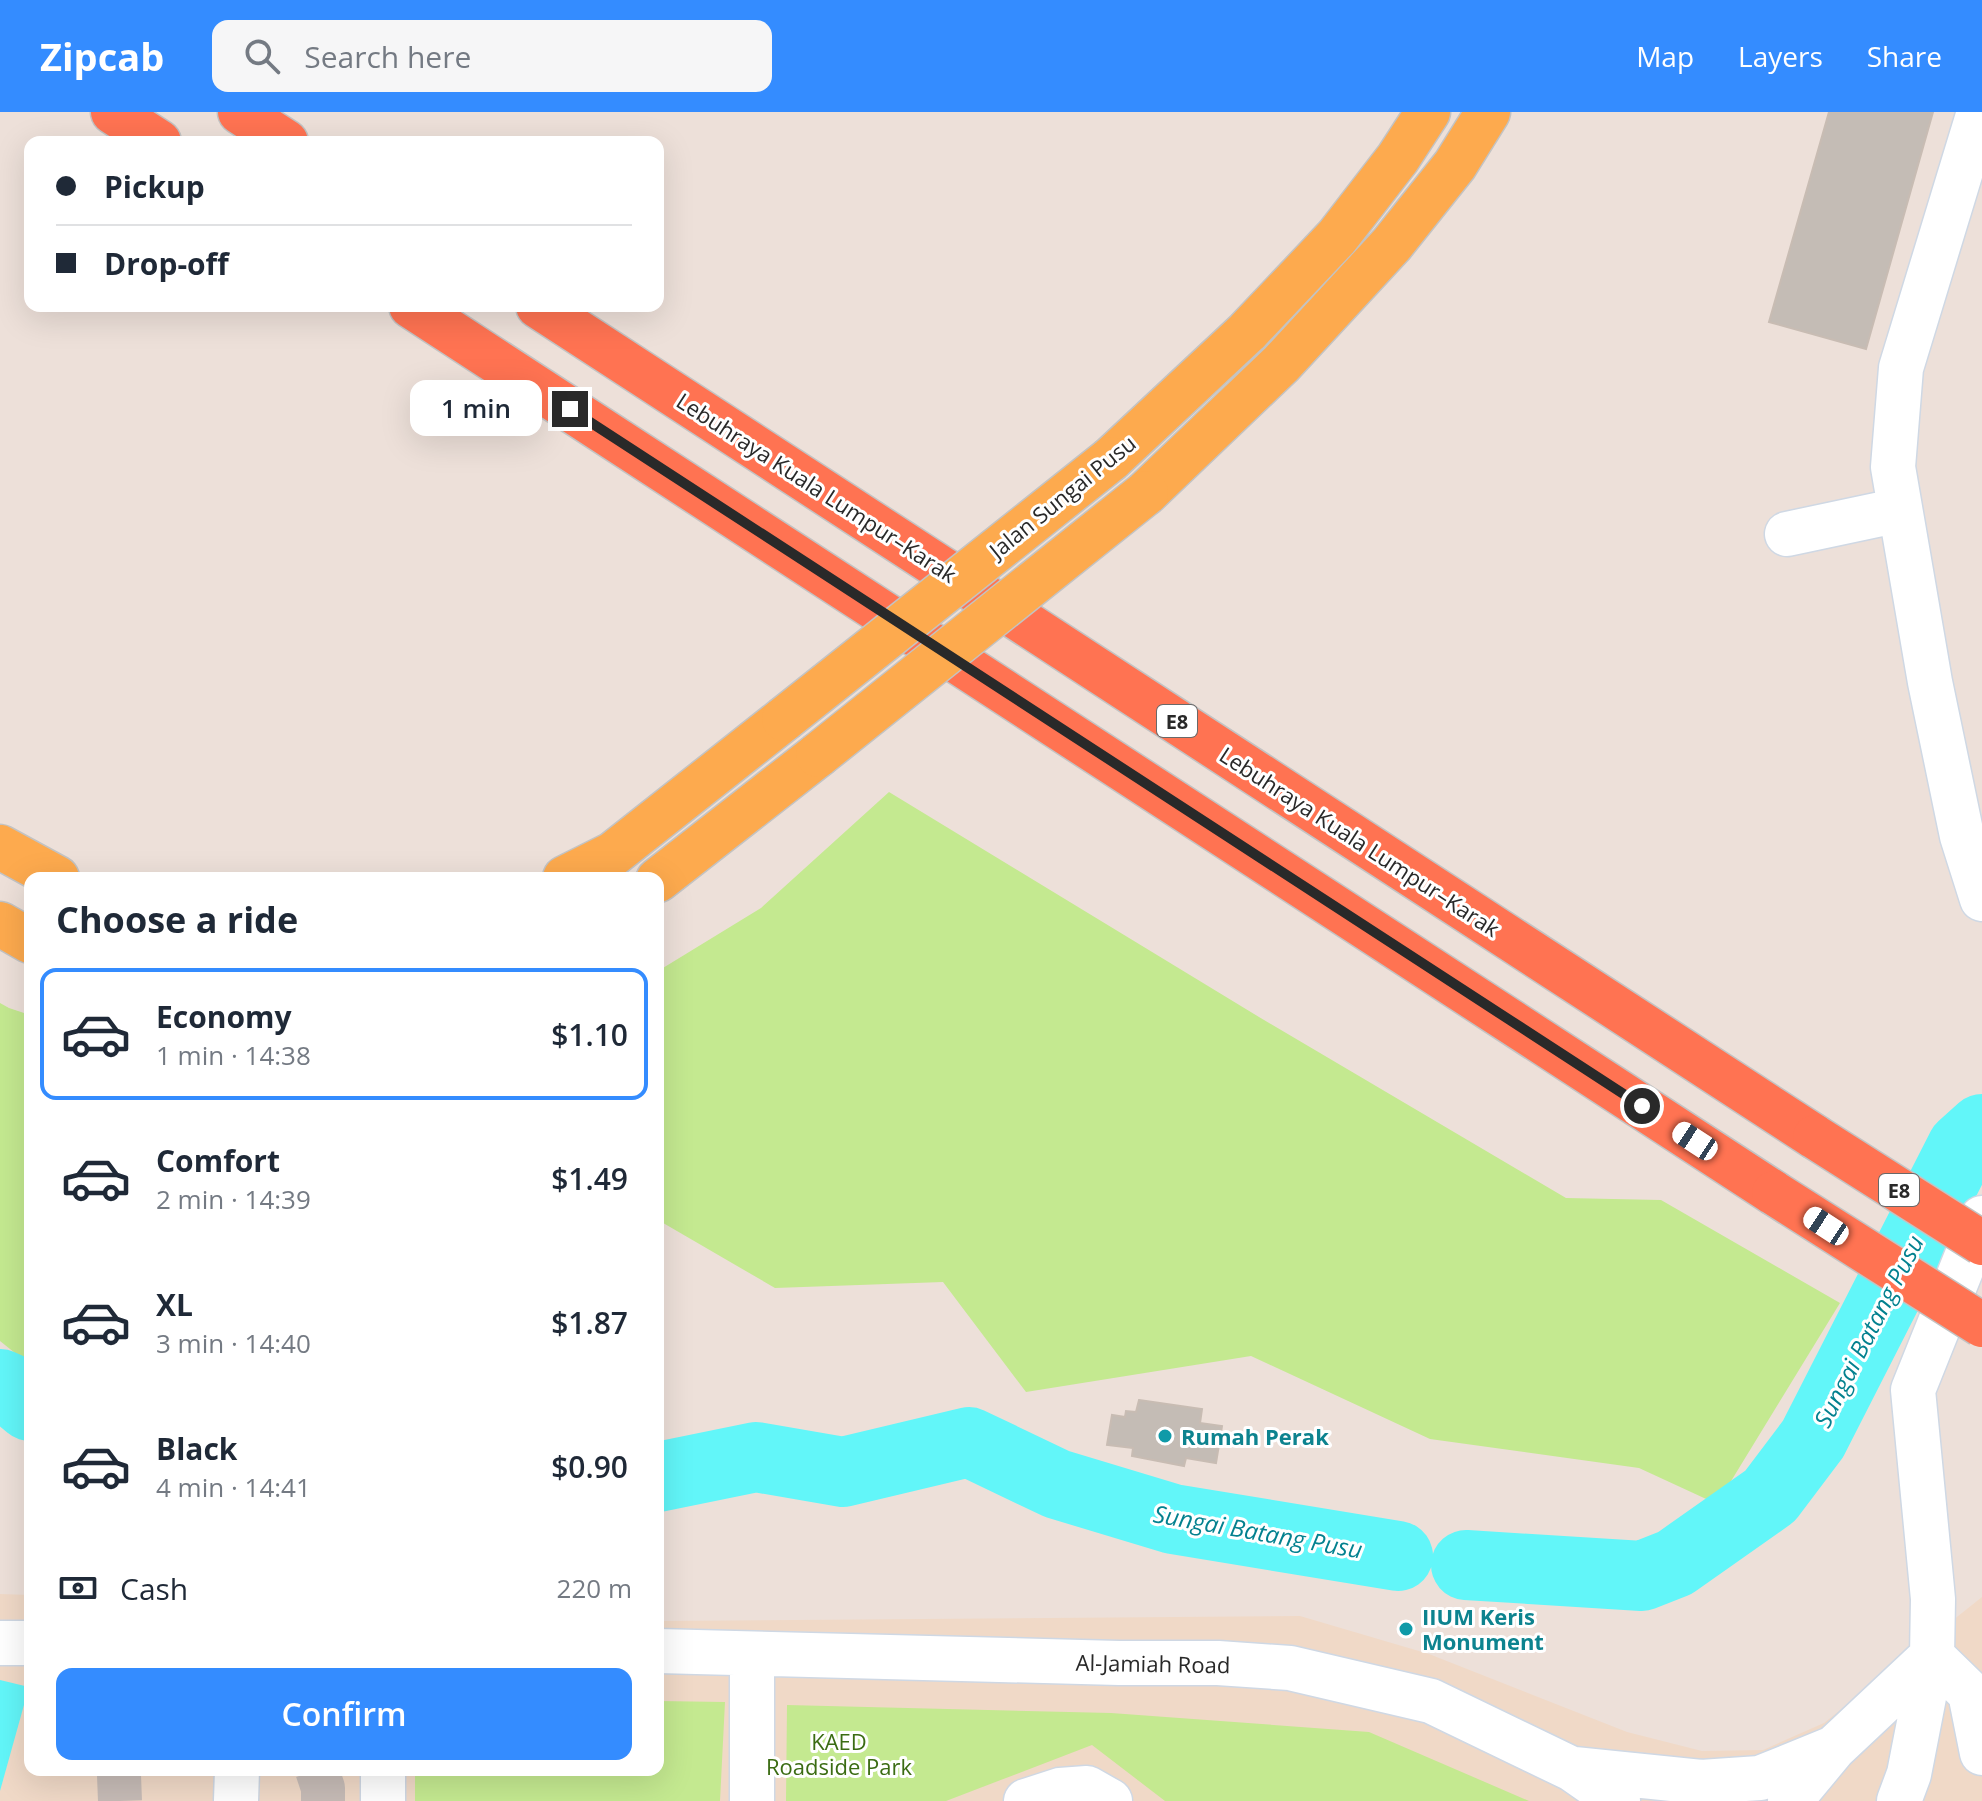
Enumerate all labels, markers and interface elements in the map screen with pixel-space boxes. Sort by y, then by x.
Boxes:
search box [212,20,772,92]
text: Zipcab [40,30,164,82]
icon: search [240,34,284,78]
text: Search here [304,36,471,77]
text: Map [1636,37,1694,75]
text: Layers [1738,37,1823,75]
text: Share [1867,37,1942,75]
text: Pickup [104,166,205,207]
text: Drop-off [104,243,229,284]
callout: 1 min [410,381,542,437]
street label: Lebuhraya Kuala Lumpur–Karak [671,385,963,589]
text: 1 min [441,390,511,426]
route end [552,391,588,427]
street label: Jalan Sungai Pusu [981,428,1142,566]
road number: E8 [1157,705,1197,737]
street label: Lebuhraya Kuala Lumpur–Karak [1214,739,1506,943]
text: Choose a ride [56,895,298,944]
text: Economy [156,996,292,1037]
icon: car [60,998,132,1070]
text: $1.10 [551,1014,628,1055]
text: 1 min · 14:38 [156,1037,311,1073]
route start [1624,1088,1660,1124]
car [1668,1118,1722,1164]
text: Comfort [156,1140,280,1181]
icon: car [60,1142,132,1214]
text: $1.49 [551,1158,628,1199]
road number: E8 [1879,1174,1919,1206]
text: 2 min · 14:39 [156,1181,311,1217]
car [1799,1203,1853,1249]
water label: Sungai Batang Pusu [1805,1229,1931,1433]
text: XL [156,1284,193,1325]
icon: car [60,1286,132,1358]
text: $1.87 [551,1302,628,1343]
text: 3 min · 14:40 [156,1325,311,1361]
place label: Rumah Perak [1181,1421,1329,1451]
marker: Rumah Perak [1156,1427,1174,1445]
text: Black [156,1428,237,1469]
icon: car [60,1430,132,1502]
text: $0.90 [551,1446,628,1487]
text: 4 min · 14:41 [156,1469,311,1505]
water label: Sungai Batang Pusu [1151,1496,1365,1566]
icon: cash [56,1566,100,1610]
text: Cash [120,1568,188,1609]
text: 220 m [557,1570,632,1606]
place label: IIUM Keris Monument [1422,1601,1544,1656]
marker: IIUM Keris Monument [1397,1620,1415,1638]
street label: Al-Jamiah Road [1075,1647,1231,1679]
button: Confirm [56,1668,632,1760]
park label: KAED Roadside Park [766,1726,912,1781]

